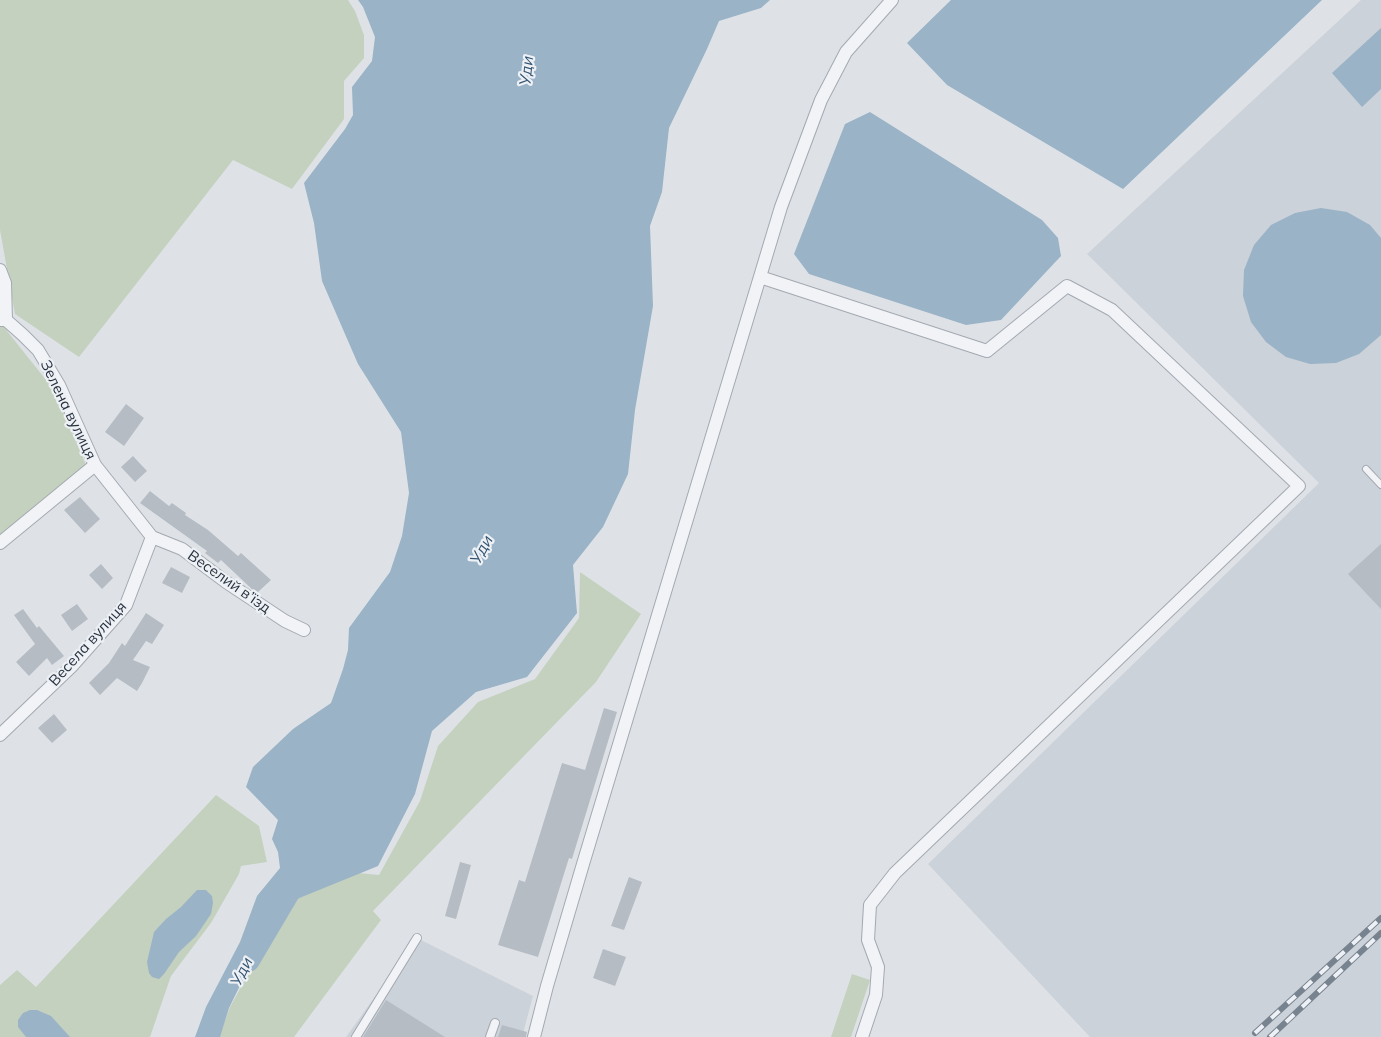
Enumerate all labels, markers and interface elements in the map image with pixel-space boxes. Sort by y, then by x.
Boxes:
water label: Уди [516,55,538,87]
street label: Зелена вулиця [36,357,100,463]
water label: Уди [466,532,498,568]
street label: Веселий в’їзд [184,547,274,617]
street label: Весела вулиця [45,598,131,690]
water label: Уди [227,954,257,990]

